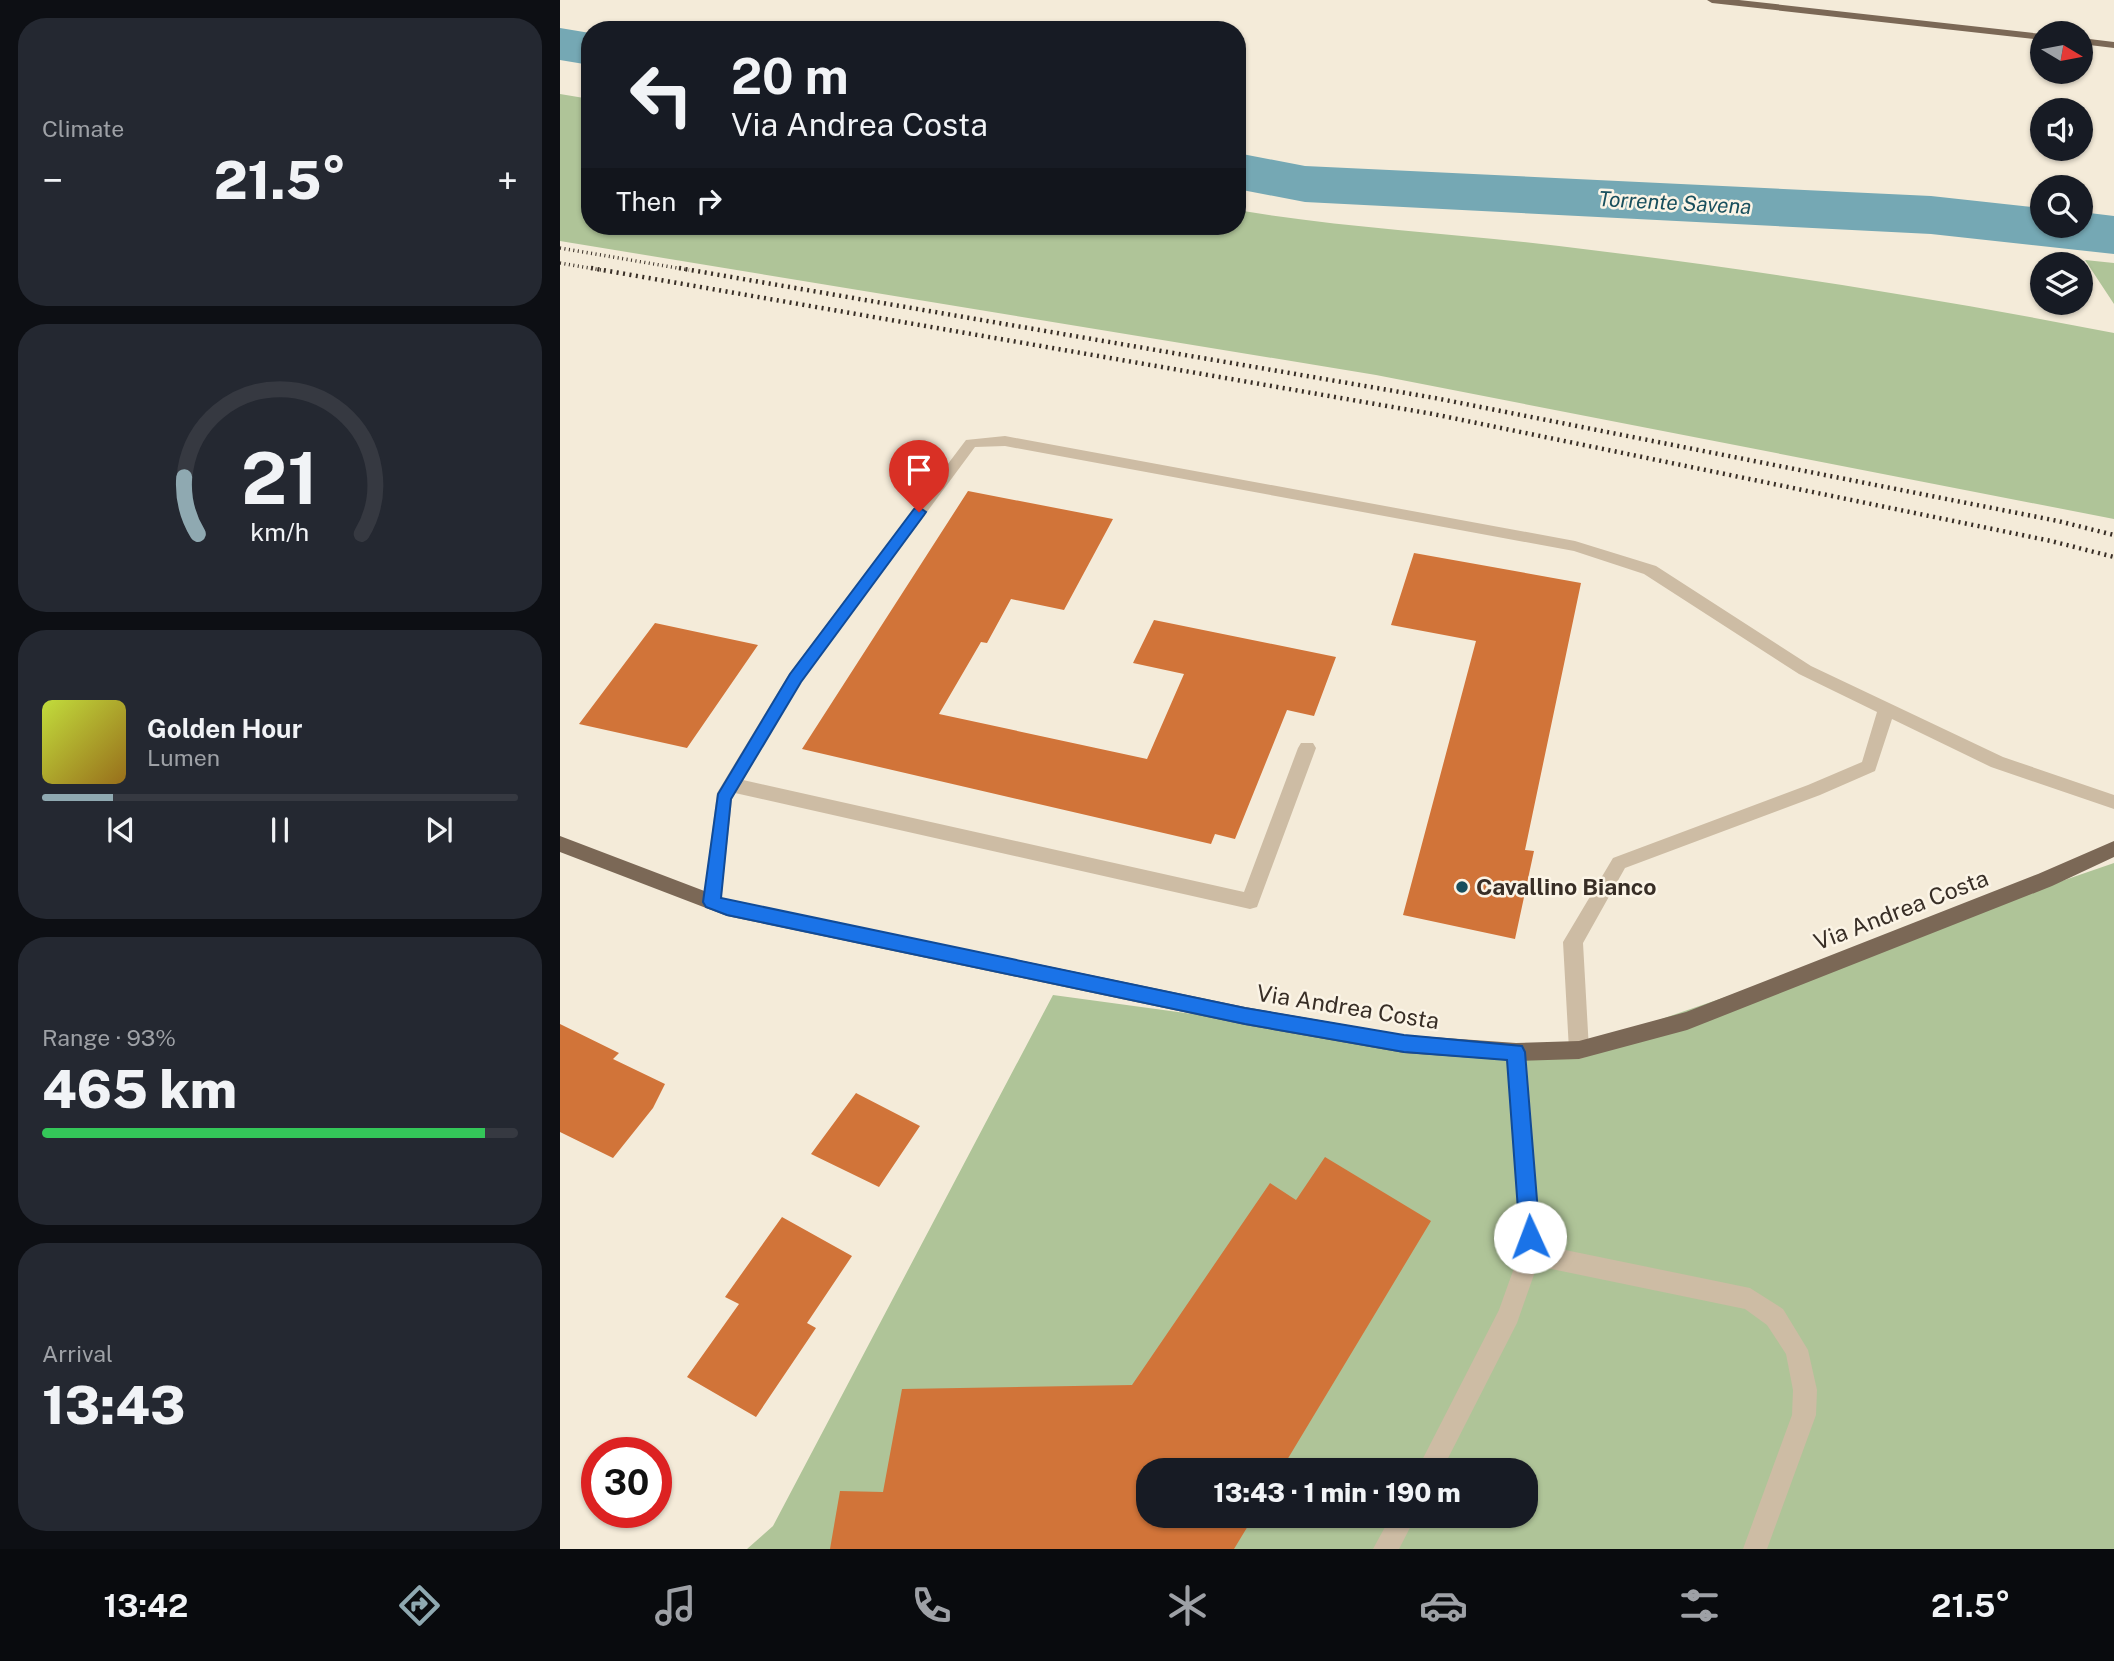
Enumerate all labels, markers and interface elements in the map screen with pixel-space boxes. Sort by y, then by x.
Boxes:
north arrow [2030,21,2093,84]
map controls [2030,21,2093,315]
text: 20 m [731,47,849,105]
icon: left [616,49,707,140]
button: sound [2030,98,2093,161]
text: Via Andrea Costa [731,106,988,143]
text: Climate [42,115,124,142]
text: 21.5° [214,150,346,211]
text: − [42,158,63,203]
text: + [497,158,518,203]
button: search [2030,175,2093,238]
icon: right [690,182,728,220]
text: Then [616,186,676,217]
water label: Torrente Savena [1598,186,1752,219]
button: layers [2030,252,2093,315]
text: 21 [241,436,319,521]
pin [889,440,949,512]
icon: arrive [900,451,938,489]
text: km/h [251,517,309,547]
text: Golden Hour [147,713,302,744]
text: Lumen [147,744,220,771]
icon: previous [102,811,140,849]
icon: pause [261,811,299,849]
icon: next [420,811,458,849]
street label: Via Andrea Costa [1810,864,1992,955]
place label: Cavallino Bianco [1476,873,1657,900]
marker: Cavallino Bianco [1454,879,1470,895]
street label: Via Andrea Costa [1255,979,1441,1034]
text: Range · 93% [42,1024,176,1051]
text: 465 km [42,1059,237,1120]
position arrow [1493,1200,1567,1274]
text: Arrival [42,1340,113,1367]
text: 13:43 [42,1375,185,1436]
speed limit sign: 30 [581,1437,672,1528]
text: 13:43 · 1 min · 190 m [1213,1477,1461,1508]
icon: directions [395,1581,444,1630]
icon: music [651,1581,700,1630]
icon: phone [907,1581,956,1630]
icon: climate [1163,1581,1212,1630]
icon: car [1419,1581,1468,1630]
icon: filters [1675,1581,1724,1630]
text: 13:42 [103,1587,188,1624]
text: 21.5° [1931,1587,2011,1624]

